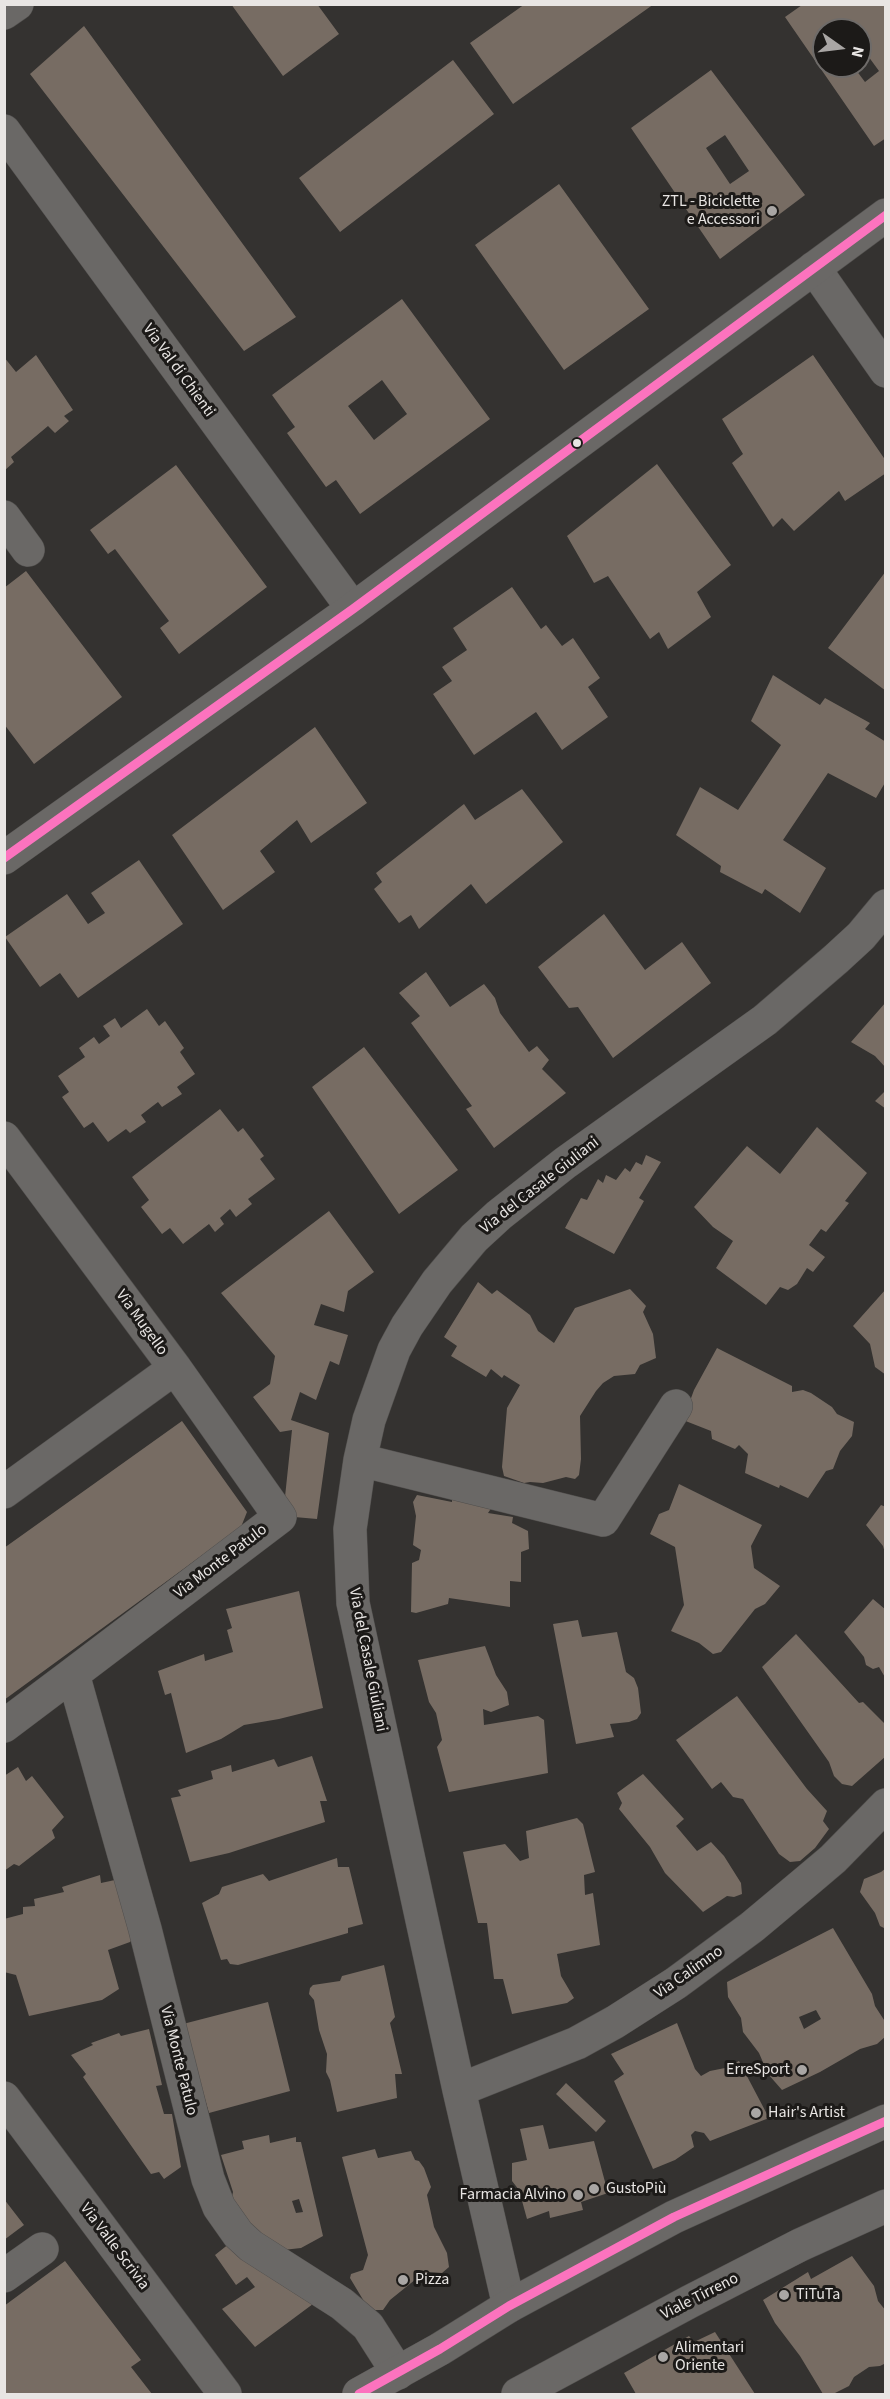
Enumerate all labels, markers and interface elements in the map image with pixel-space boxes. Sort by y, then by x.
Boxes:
north arrow [812,18,872,78]
text: N [846,44,869,60]
place label: ZTL - Biciclette e Accessori [662,192,760,230]
marker: ZTL - Biciclette e Accessori [765,204,779,218]
street label: Via Val di Chienti [138,321,218,421]
unlabelled marker [571,437,583,449]
street label: Via del Casale Giuliani [477,1133,603,1239]
street label: Via Mugello [111,1286,171,1360]
street label: Via Monte Patulo [171,1521,271,1603]
street label: Via del Casale Giuliani [344,1587,390,1733]
street label: Via Calimno [651,1942,727,2004]
street label: Via Monte Patulo [155,2004,201,2118]
place label: ErreSport [726,2060,790,2080]
marker: ErreSport [795,2063,809,2077]
place label: Hair's Artist [768,2103,845,2123]
marker: Hair's Artist [749,2106,763,2120]
place label: GustoPiù [606,2179,667,2199]
marker: GustoPiù [587,2182,601,2196]
place label: Farmacia Alvino [460,2185,566,2205]
marker: Farmacia Alvino [571,2188,585,2202]
street label: Via Valle Scrivia [75,2200,153,2294]
street label: Viale Tirreno [658,2269,742,2325]
place label: Pizza [415,2270,449,2290]
marker: Pizza [396,2273,410,2287]
place label: TiTuTa [796,2285,840,2305]
marker: TiTuTa [777,2288,791,2302]
place label: Alimentari Oriente [675,2338,744,2376]
marker: Alimentari Oriente [656,2350,670,2364]

